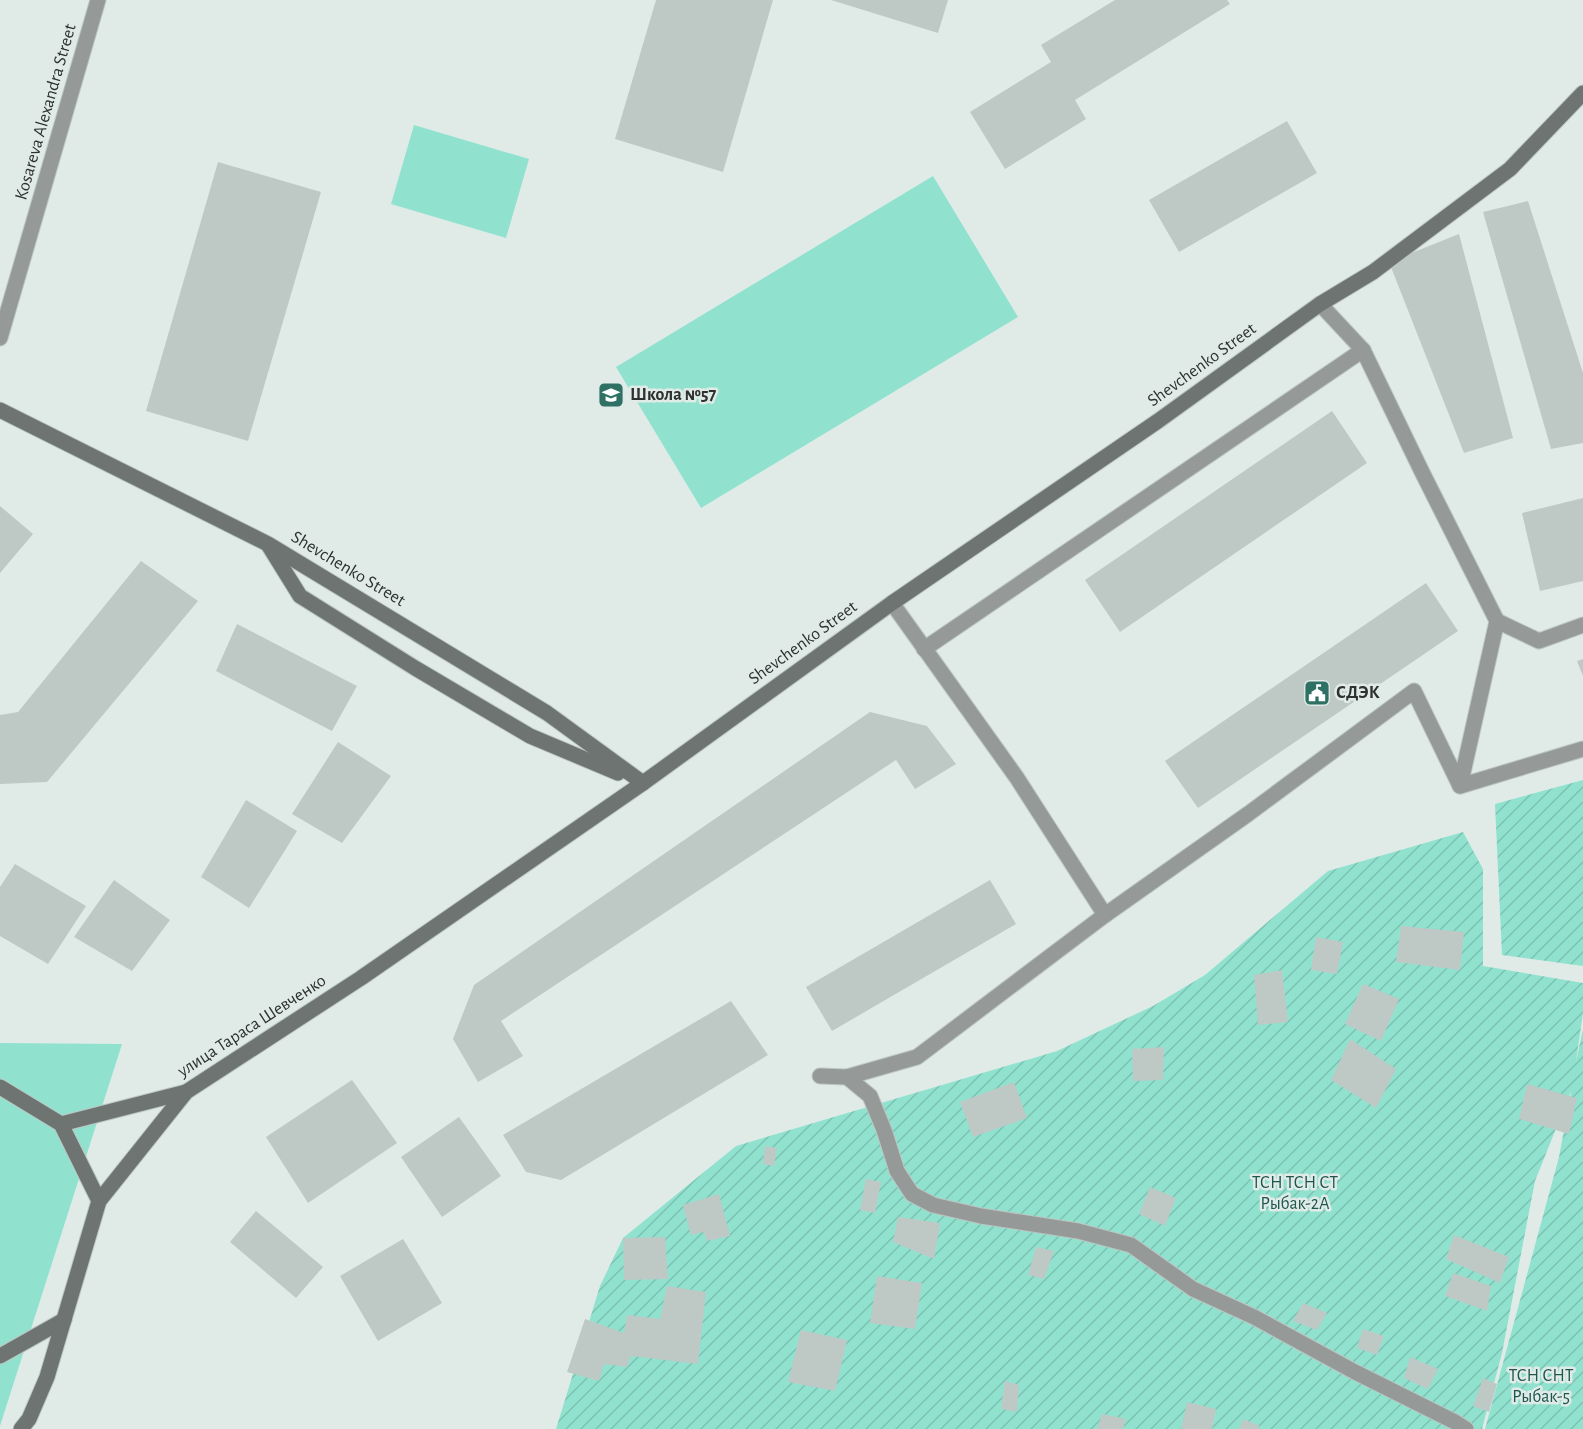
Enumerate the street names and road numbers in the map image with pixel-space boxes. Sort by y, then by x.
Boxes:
street label: Kosareva Alexandra Street [12,22,80,202]
street label: Shevchenko Street [1144,320,1260,410]
street label: Shevchenko Street [288,528,408,610]
street label: Shevchenko Street [745,598,861,688]
street label: улица Тараса Шевченко [174,971,329,1081]

